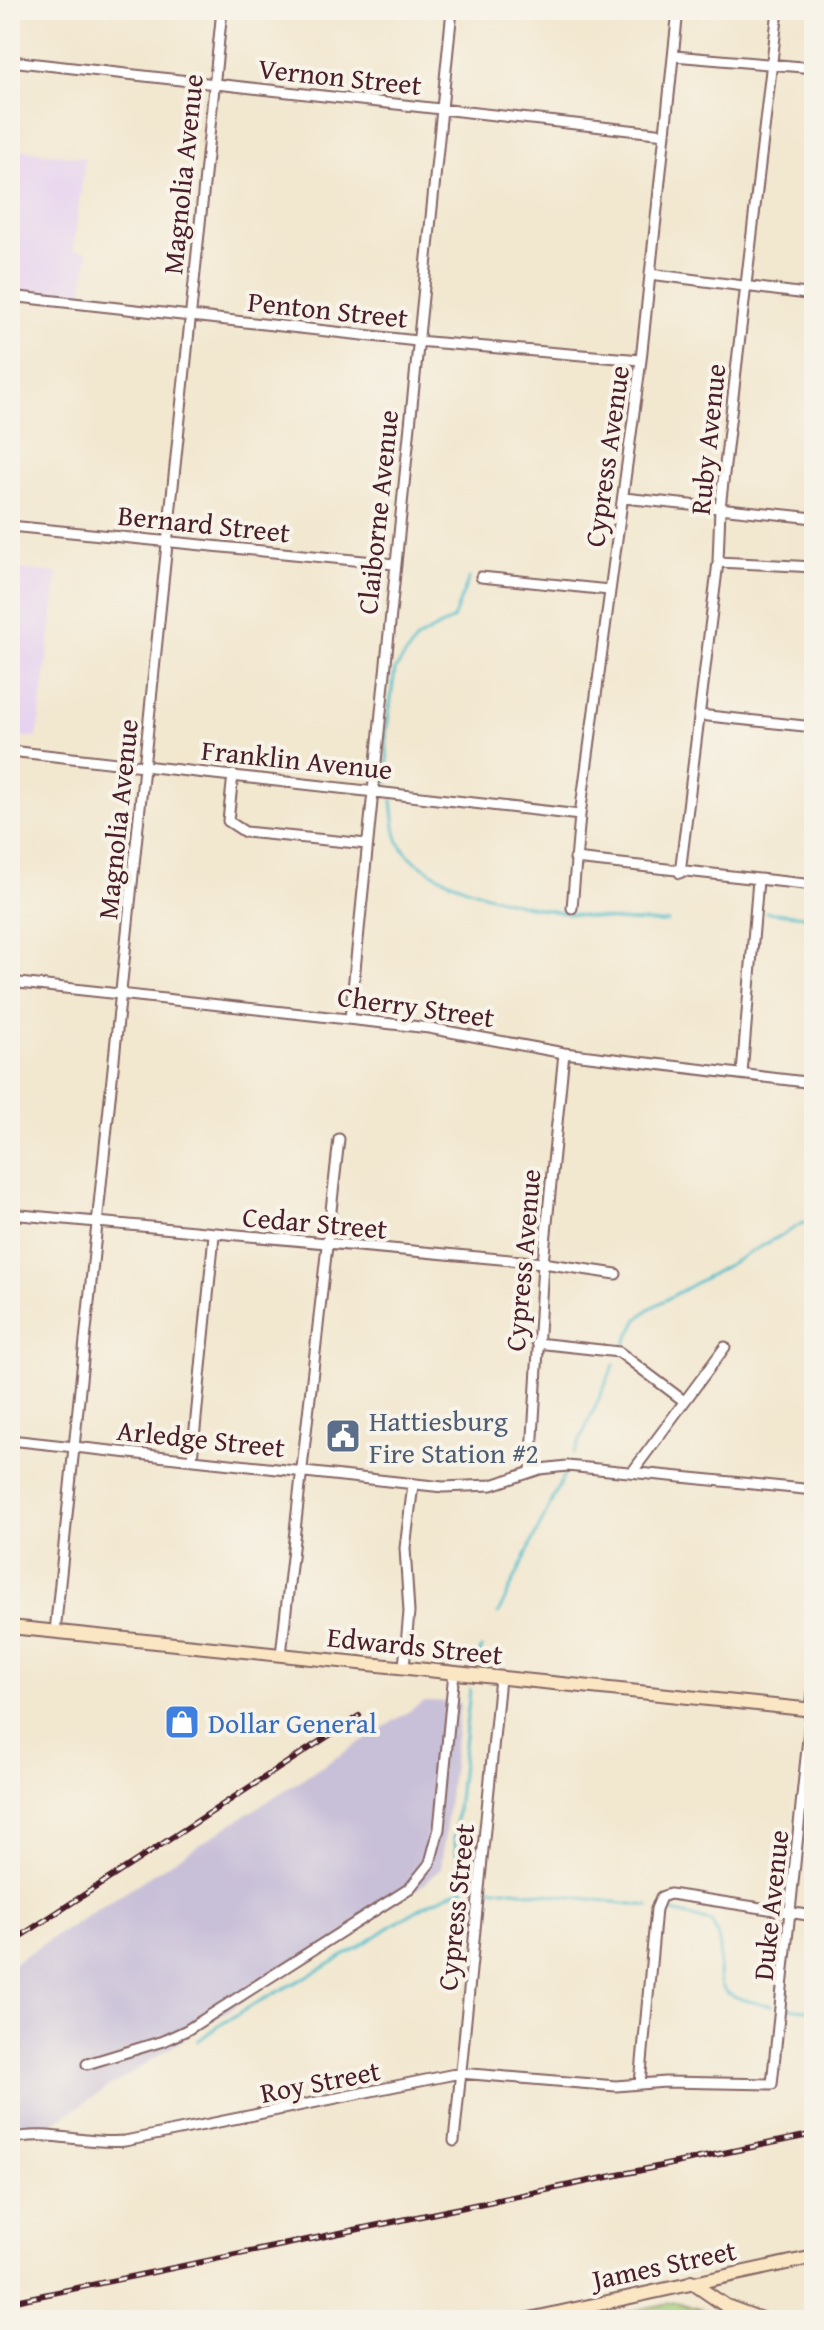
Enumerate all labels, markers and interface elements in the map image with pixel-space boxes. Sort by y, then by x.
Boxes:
street label: Vernon Street [256,47,424,105]
street label: Magnolia Avenue [151,72,213,276]
street label: Penton Street [246,280,410,338]
street label: Ruby Avenue [679,361,735,517]
street label: Cypress Avenue [573,363,639,549]
street label: Claiborne Avenue [346,408,408,616]
street label: Bernard Street [116,494,292,552]
street label: Magnolia Avenue [86,717,148,921]
street label: Franklin Avenue [200,729,394,789]
street label: Cherry Street [335,975,497,1037]
street label: Cypress Avenue [494,1167,550,1353]
street label: Cedar Street [241,1195,389,1249]
place label: Hattiesburg Fire Station #2 [369,1400,539,1473]
street label: Arledge Street [115,1409,287,1467]
public building icon: Hattiesburg Fire Station #2 [324,1417,362,1455]
street label: Edwards Street [325,1615,505,1675]
place label: Dollar General [208,1702,377,1743]
shop icon: Dollar General [163,1703,201,1741]
street label: Cypress Street [426,1821,484,1993]
street label: Duke Avenue [742,1828,798,1982]
street label: Roy Street [257,2049,384,2113]
street label: James Street [585,2229,740,2300]

